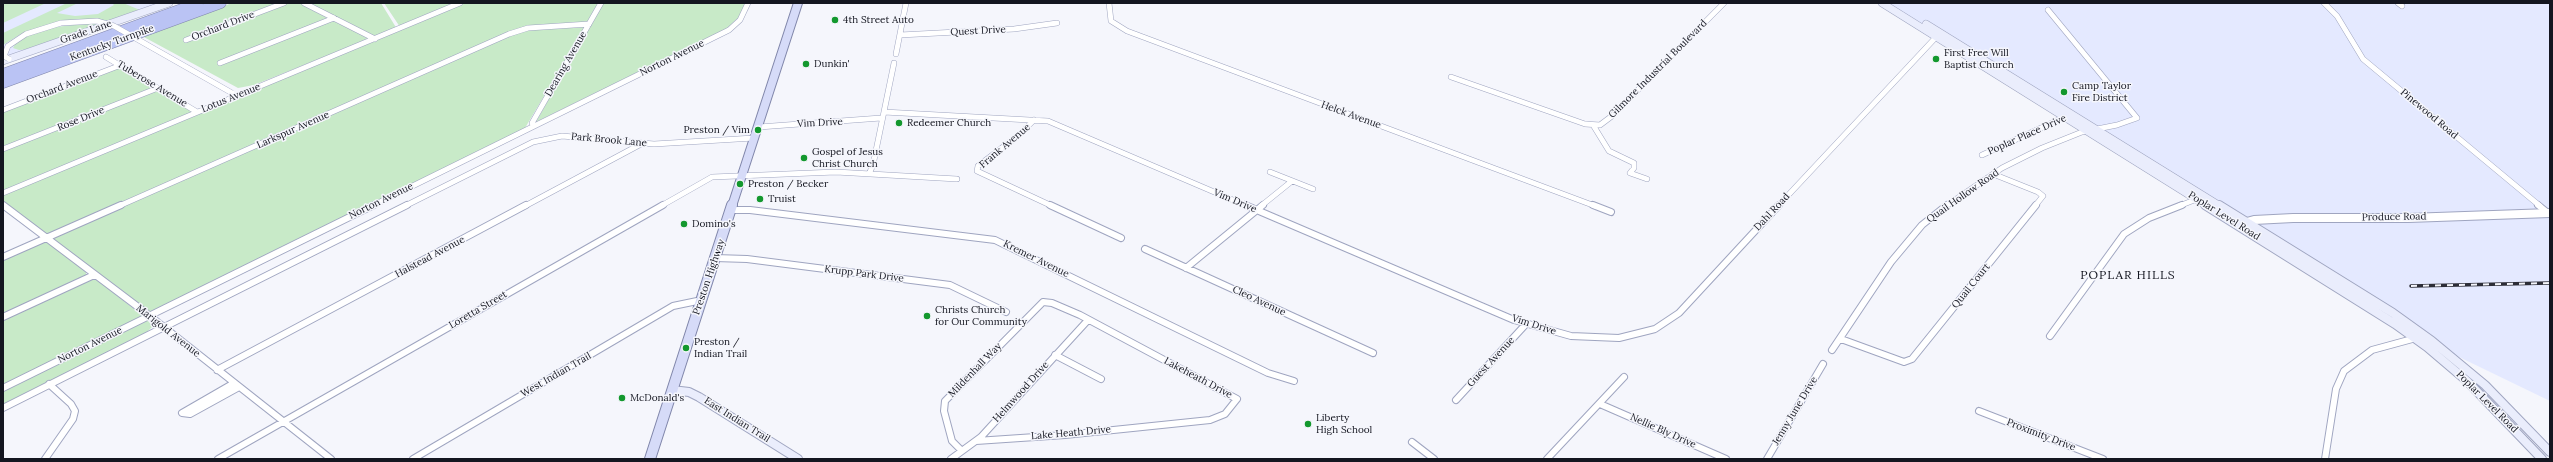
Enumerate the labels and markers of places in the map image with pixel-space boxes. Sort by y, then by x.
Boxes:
place label: 4th Street Auto [843,14,914,26]
marker: 4th Street Auto [830,15,840,25]
place label: First Free Will Baptist Church [1944,47,2014,70]
marker: First Free Will Baptist Church [1931,54,1941,64]
place label: Dunkin' [814,58,850,70]
marker: Dunkin' [801,59,811,69]
place label: Camp Taylor Fire District [2072,80,2131,104]
marker: Camp Taylor Fire District [2059,87,2069,97]
place label: Redeemer Church [907,117,991,129]
marker: Redeemer Church [894,118,904,128]
place label: Preston / Vim [684,124,750,136]
marker: Preston / Vim [753,125,763,135]
place label: Gospel of Jesus Christ Church [812,146,883,170]
marker: Gospel of Jesus Christ Church [799,153,809,163]
place label: Preston / Becker [748,178,828,190]
marker: Preston / Becker [735,179,745,189]
place label: Truist [768,193,796,205]
marker: Truist [755,194,765,204]
place label: Domino's [692,218,736,230]
marker: Domino's [679,219,689,229]
place label: Christs Church for Our Community [935,304,1027,328]
marker: Christs Church for Our Community [922,311,932,321]
place label: Preston / Indian Trail [694,336,747,360]
marker: Preston / Indian Trail [681,343,691,353]
place label: McDonald's [630,392,684,404]
marker: McDonald's [617,393,627,403]
place label: Liberty High School [1316,412,1372,436]
marker: Liberty High School [1303,419,1313,429]

